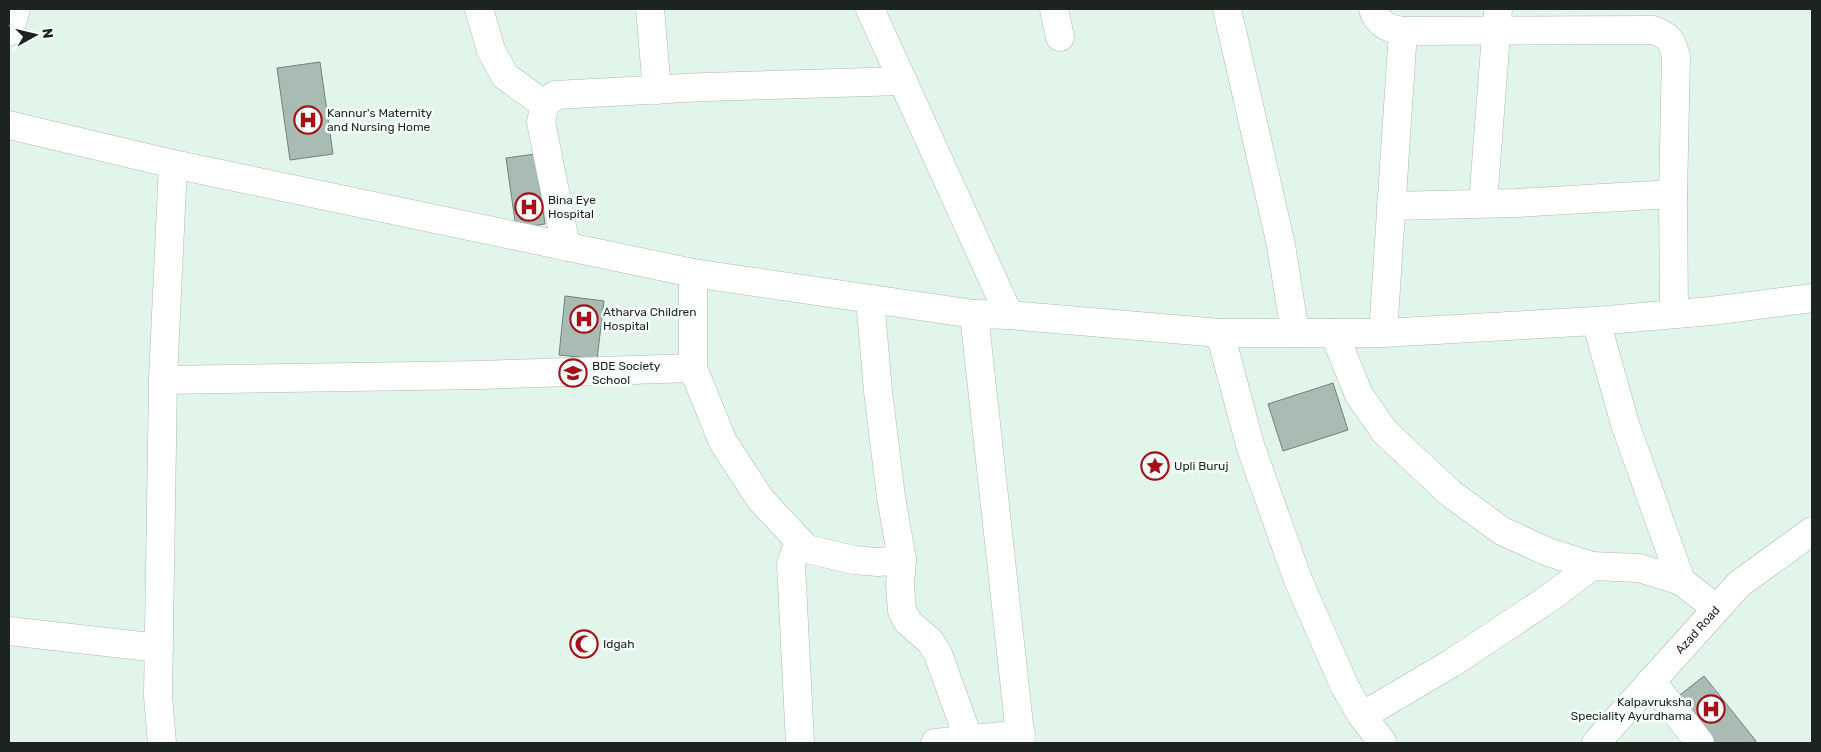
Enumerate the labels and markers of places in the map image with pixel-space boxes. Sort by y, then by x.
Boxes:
hospital icon: Kannur's Maternity and Nursing Home [293,105,323,135]
place label: Kannur's Maternity and Nursing Home [327,106,432,134]
hospital icon: Bina Eye Hospital [514,192,544,222]
place label: Bina Eye Hospital [548,193,596,221]
hospital icon: Atharva Children Hospital [569,304,599,334]
place label: Atharva Children Hospital [603,305,697,333]
school or university icon: BDE Society School [558,358,588,388]
place label: BDE Society School [592,359,661,387]
place icon: Upli Buruj [1140,451,1170,481]
place label: Upli Buruj [1174,459,1228,473]
mosque icon: Idgah [569,629,599,659]
place label: Idgah [603,637,635,651]
hospital icon: Kalpavruksha Speciality Ayurdhama [1696,694,1726,724]
place label: Kalpavruksha Speciality Ayurdhama [1571,695,1692,723]

